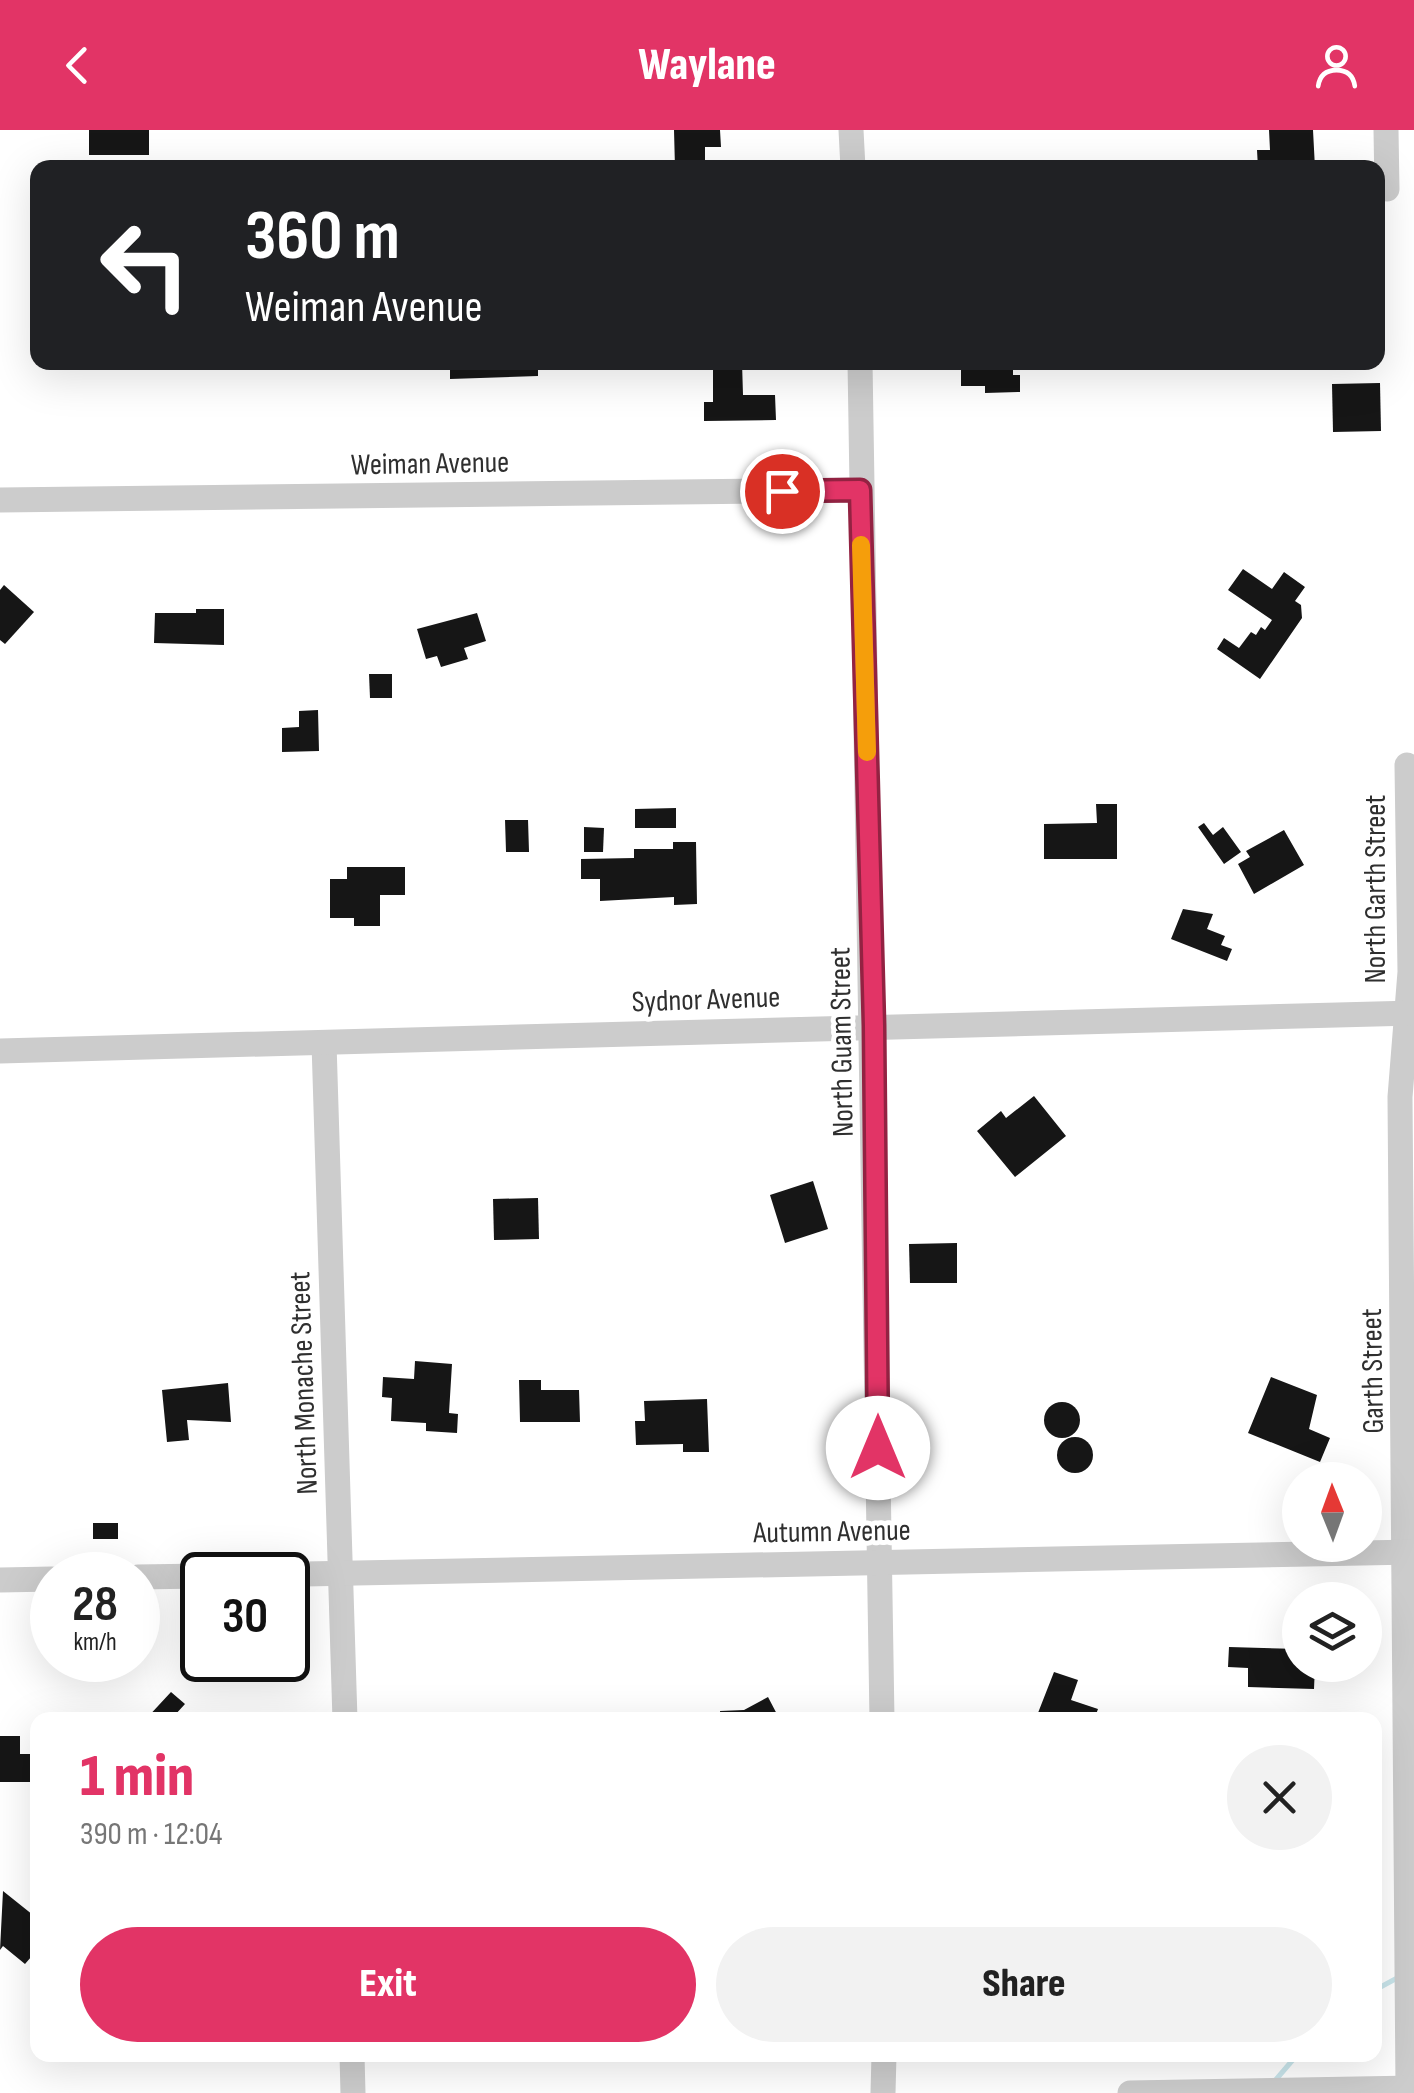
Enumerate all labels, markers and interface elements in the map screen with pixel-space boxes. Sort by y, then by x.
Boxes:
icon: back [50,38,105,93]
text: Waylane [638,38,776,93]
icon: person [1309,38,1364,93]
text: 360 m [245,195,400,279]
icon: left [80,200,210,330]
text: Weiman Avenue [245,280,483,335]
street label: Weiman Avenue [350,445,510,483]
pin [740,449,825,534]
icon: arrive [755,464,810,519]
street label: North Garth Street [1358,795,1394,983]
street label: North Guam Street [822,947,862,1137]
street label: Sydnor Avenue [631,979,781,1021]
street label: North Monache Street [282,1271,326,1495]
street label: Garth Street [1354,1308,1392,1434]
position arrow [826,1396,930,1500]
north arrow [1282,1462,1382,1562]
map controls [1282,1462,1382,1682]
street label: Autumn Avenue [752,1513,911,1551]
speed limit sign: 30 [180,1552,310,1682]
text: 28 [72,1575,118,1635]
button: layers [1282,1582,1382,1682]
text: km/h [73,1627,117,1658]
text: 1 min [80,1741,194,1813]
button: close [1227,1745,1332,1850]
text: 390 m · 12:04 [80,1815,222,1854]
button: Exit [80,1927,696,2042]
button: Share [716,1927,1332,2042]

